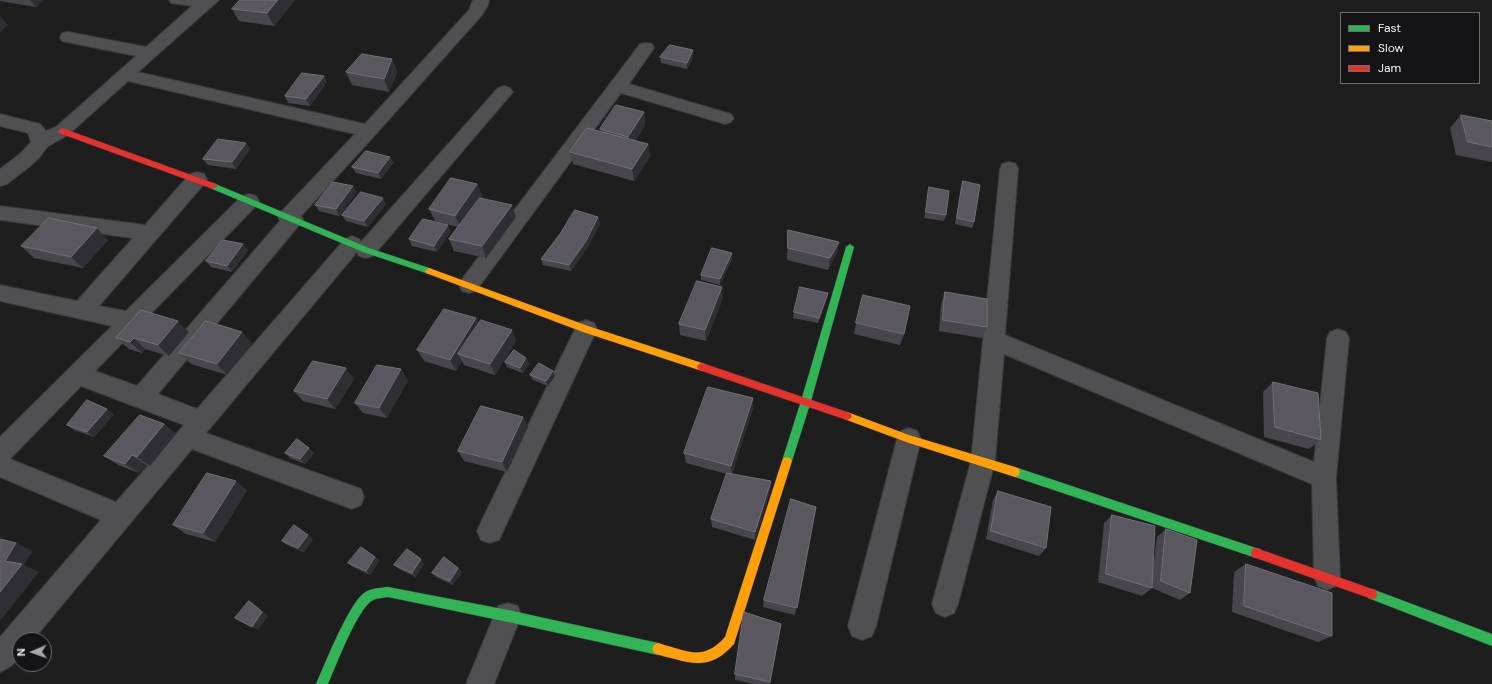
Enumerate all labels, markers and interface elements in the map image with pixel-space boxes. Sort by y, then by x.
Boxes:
legend [1340,12,1480,84]
text: Fast [1378,20,1401,36]
text: Slow [1378,40,1404,56]
text: Jam [1378,60,1401,76]
north arrow [12,632,52,672]
text: N [14,648,28,657]

